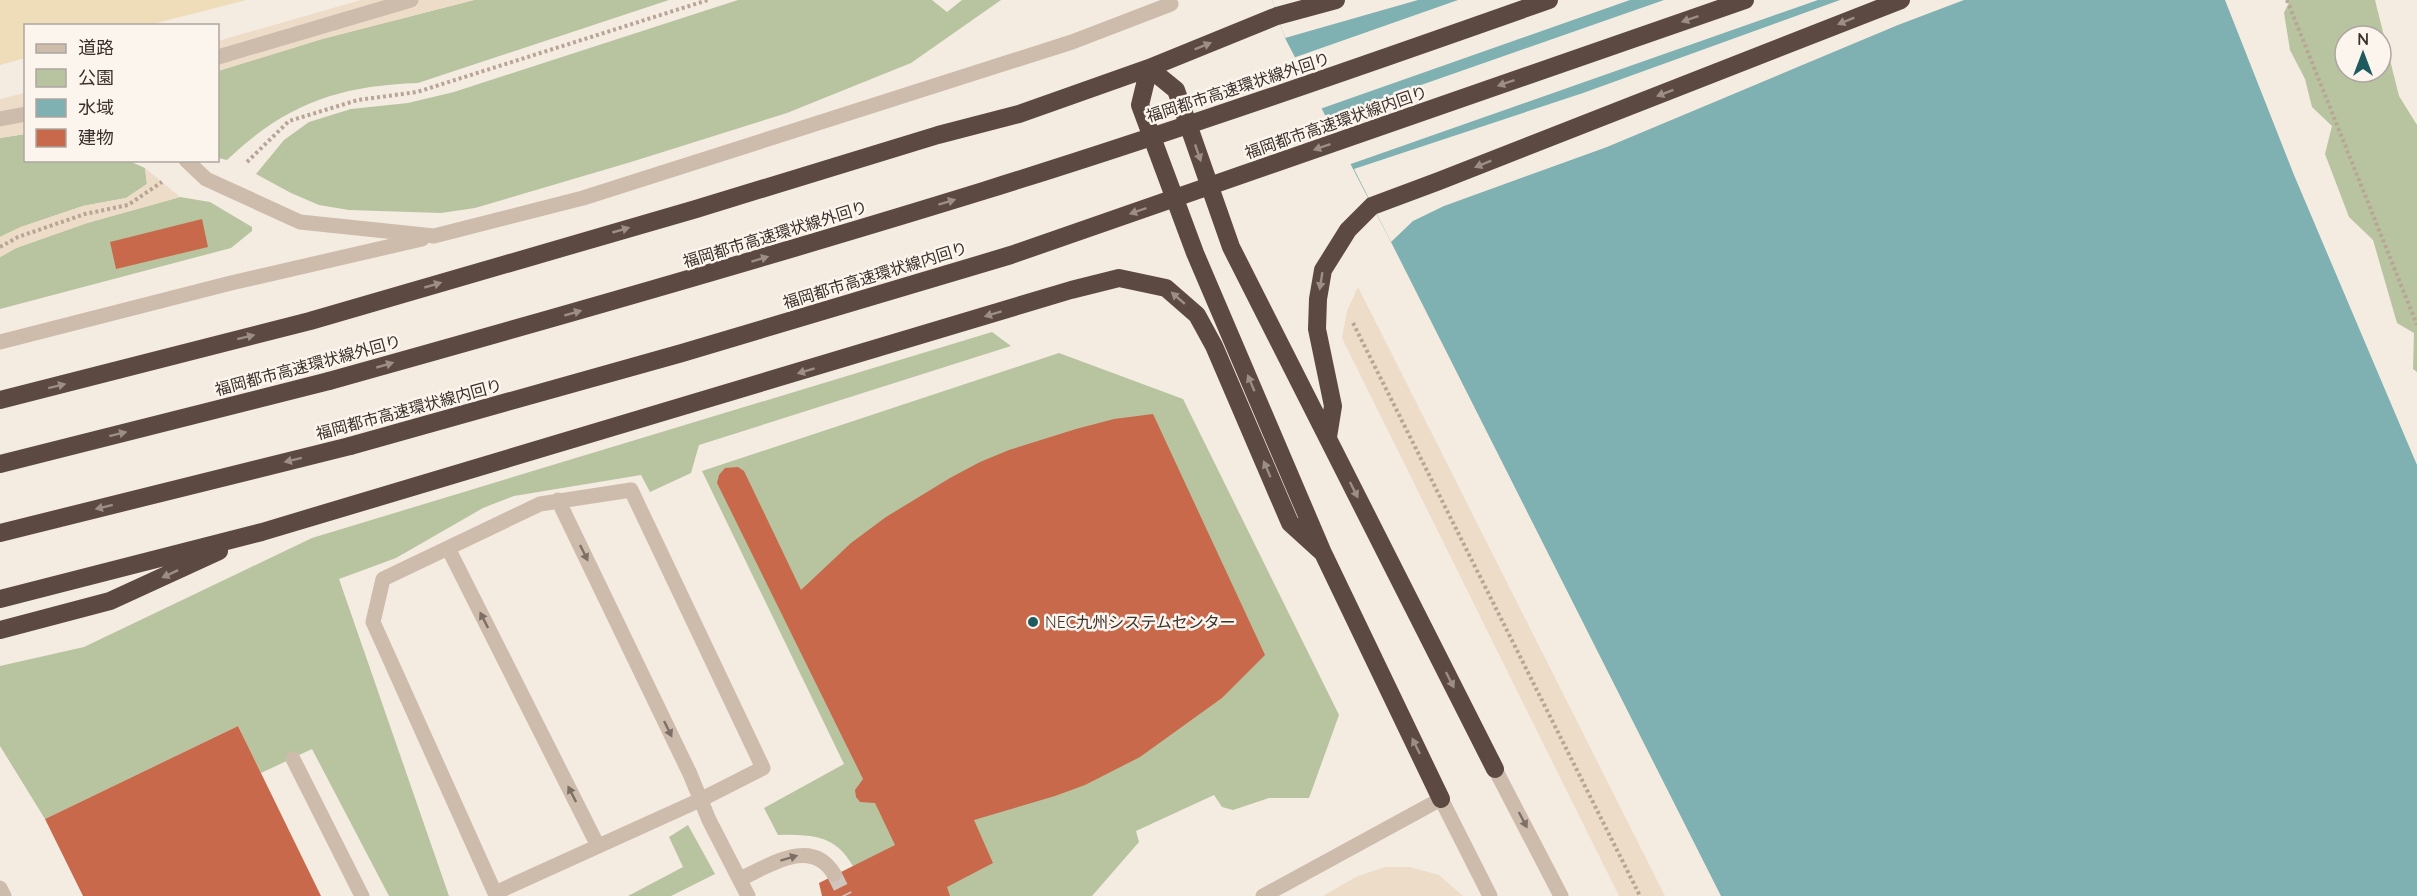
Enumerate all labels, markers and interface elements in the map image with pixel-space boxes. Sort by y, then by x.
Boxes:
one-way arrow [1681,15,1699,25]
one-way arrow [1837,17,1855,27]
legend [24,24,219,162]
north arrow [2333,24,2393,84]
text: N [2357,29,2369,49]
text: 道路 [78,36,114,59]
one-way arrow [1195,41,1213,51]
street label: 福岡都市高速環状線外回り [1144,48,1332,126]
text: 公園 [78,66,114,89]
one-way arrow [1497,79,1515,89]
street label: 福岡都市高速環状線内回り [1242,81,1430,163]
one-way arrow [1655,88,1673,98]
text: 水域 [78,96,114,119]
text: 建物 [78,126,114,149]
one-way arrow [1313,143,1331,153]
one-way arrow [1193,144,1203,162]
one-way arrow [1474,160,1492,169]
street label: 福岡都市高速環状線外回り [680,196,870,272]
one-way arrow [938,197,956,206]
one-way arrow [1128,207,1146,217]
one-way arrow [612,225,630,234]
street label: 福岡都市高速環状線内回り [780,237,970,313]
one-way arrow [751,254,769,263]
one-way arrow [1317,272,1326,291]
one-way arrow [424,280,442,289]
one-way arrow [1171,292,1186,305]
one-way arrow [564,308,582,317]
one-way arrow [984,310,1002,319]
street label: 福岡都市高速環状線外回り [213,330,403,400]
one-way arrow [236,332,255,342]
one-way arrow [376,360,394,369]
one-way arrow [797,366,815,376]
street label: 福岡都市高速環状線内回り [314,374,504,444]
one-way arrow [1245,374,1255,392]
one-way arrow [48,380,66,390]
one-way arrow [109,428,127,438]
one-way arrow [284,456,303,466]
one-way arrow [1262,460,1272,478]
one-way arrow [1349,481,1359,498]
one-way arrow [95,503,113,513]
one-way arrow [579,545,588,562]
one-way arrow [162,569,179,578]
one-way arrow [479,611,489,628]
place label: NEC九州システムセンター [1045,612,1236,632]
marker: NEC九州システムセンター [1026,615,1040,629]
one-way arrow [1446,672,1455,689]
one-way arrow [664,720,673,737]
one-way arrow [1411,737,1421,754]
one-way arrow [567,785,577,802]
one-way arrow [1518,812,1528,829]
one-way arrow [780,853,798,862]

